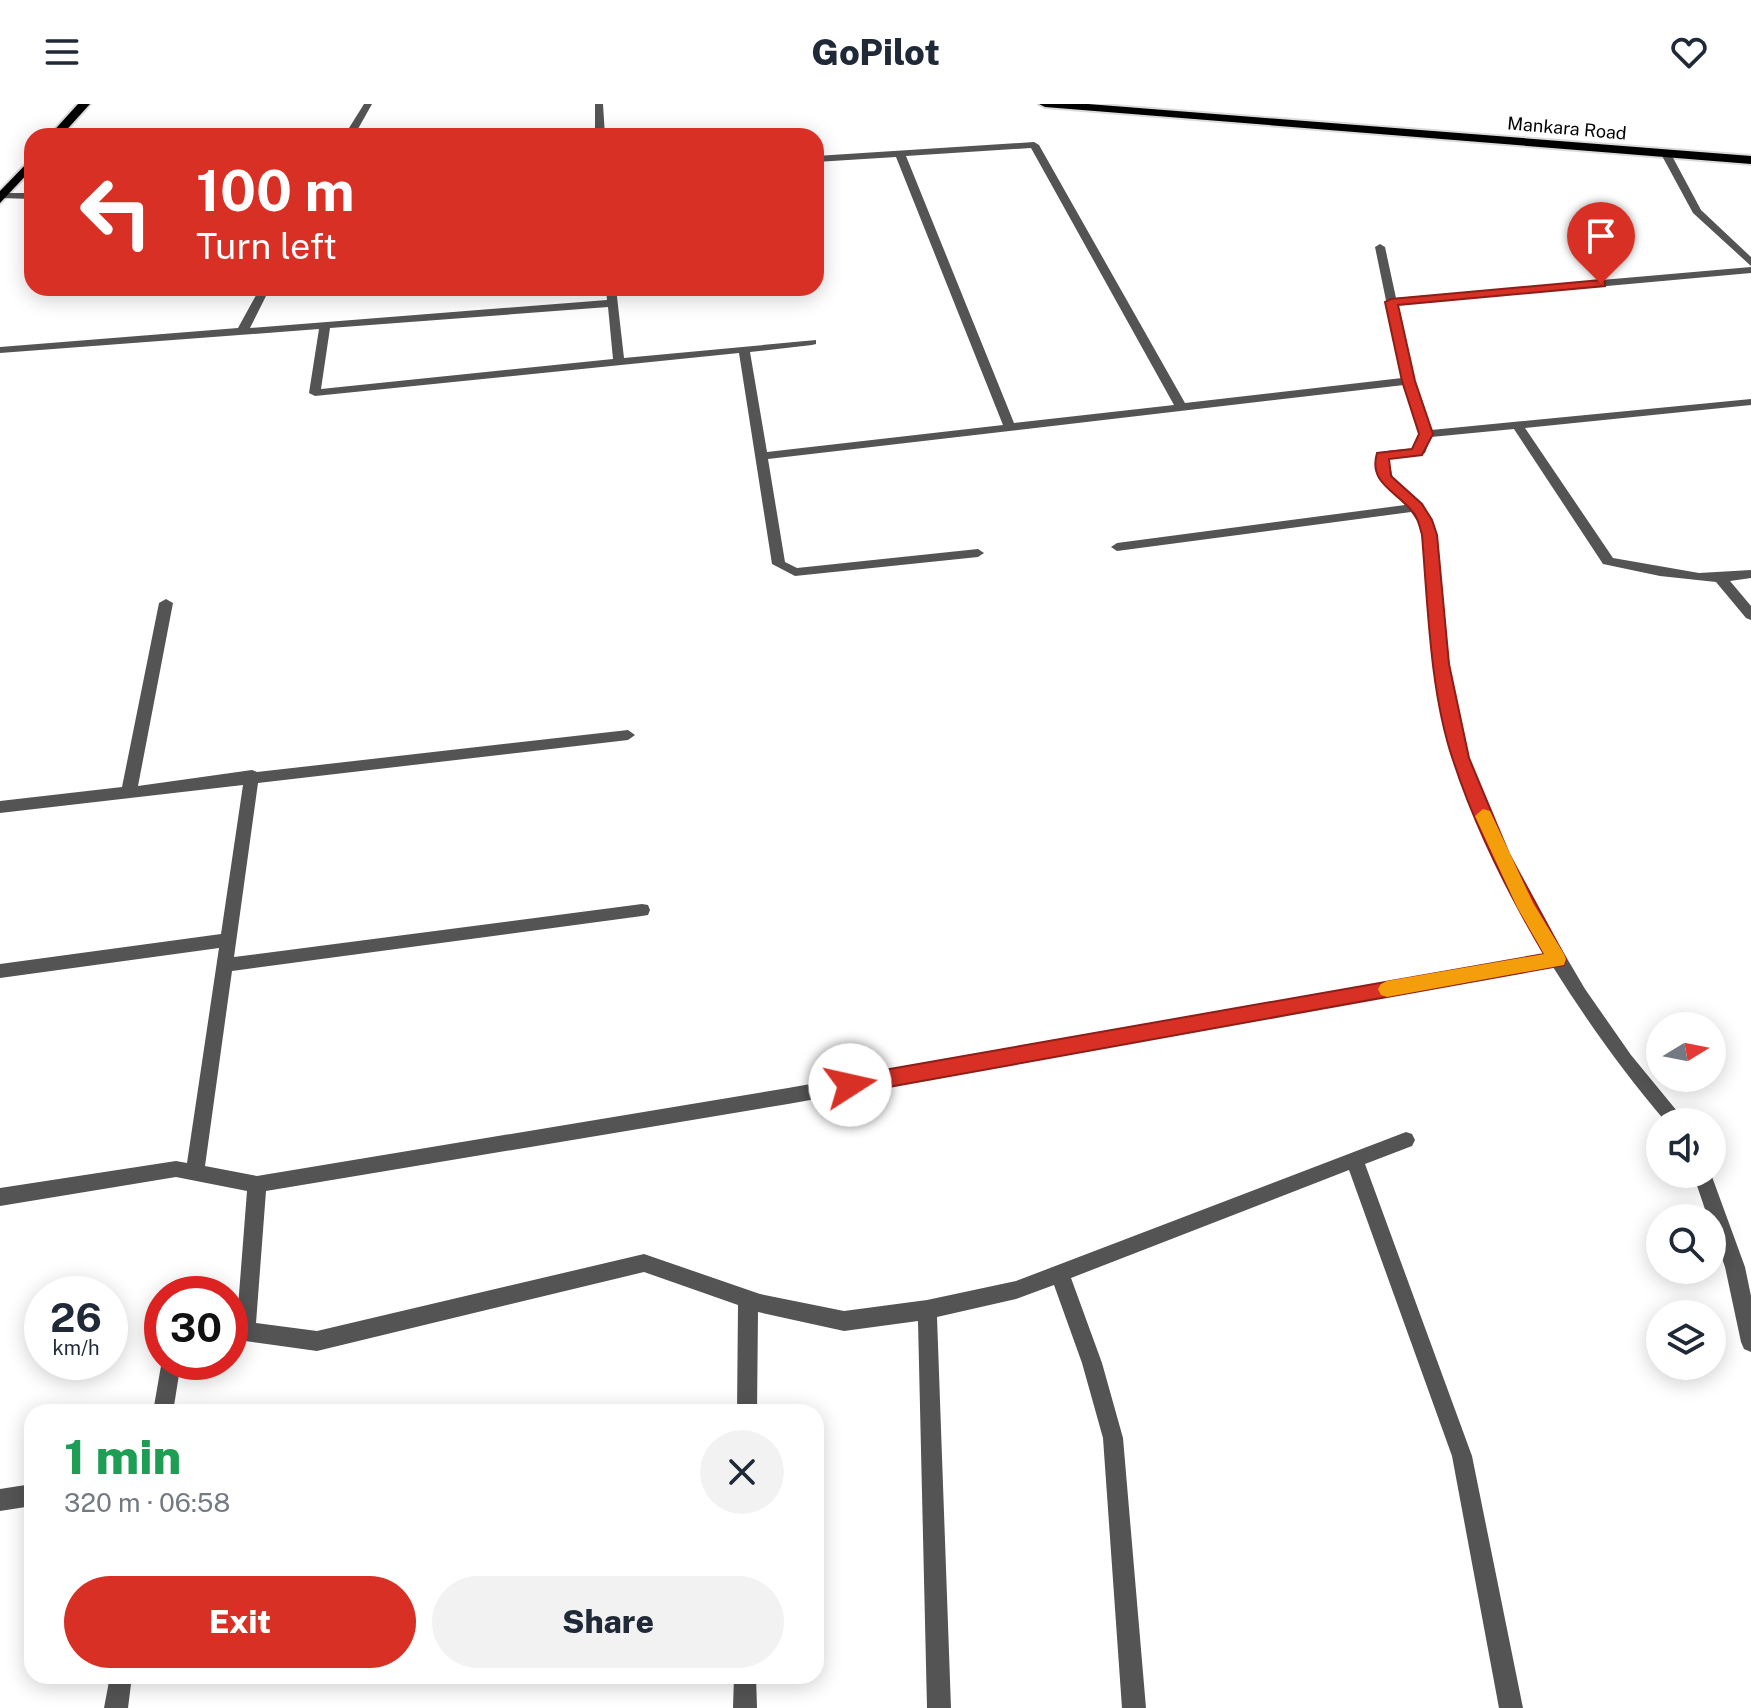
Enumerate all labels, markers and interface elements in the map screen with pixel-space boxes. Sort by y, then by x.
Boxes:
icon: menu [40,30,84,74]
icon: heart [1667,30,1711,74]
text: GoPilot [811,31,940,73]
street label: Mankara Road [1506,112,1628,144]
text: 100 m [196,158,355,224]
icon: left [64,160,168,264]
pin [1567,202,1635,284]
icon: arrive [1579,214,1623,258]
text: Turn left [196,225,337,267]
north arrow [1646,1012,1726,1092]
map controls [1646,1012,1726,1380]
position arrow [808,1043,892,1127]
button: sound [1646,1108,1726,1188]
button: search [1646,1204,1726,1284]
speed limit sign: 30 [144,1276,248,1380]
text: 26 [50,1294,102,1341]
button: layers [1646,1300,1726,1380]
text: km/h [52,1336,100,1360]
text: 1 min [64,1428,181,1485]
button: close [700,1430,784,1514]
text: 320 m · 06:58 [64,1487,230,1518]
button: Exit [64,1576,416,1668]
button: Share [432,1576,784,1668]

